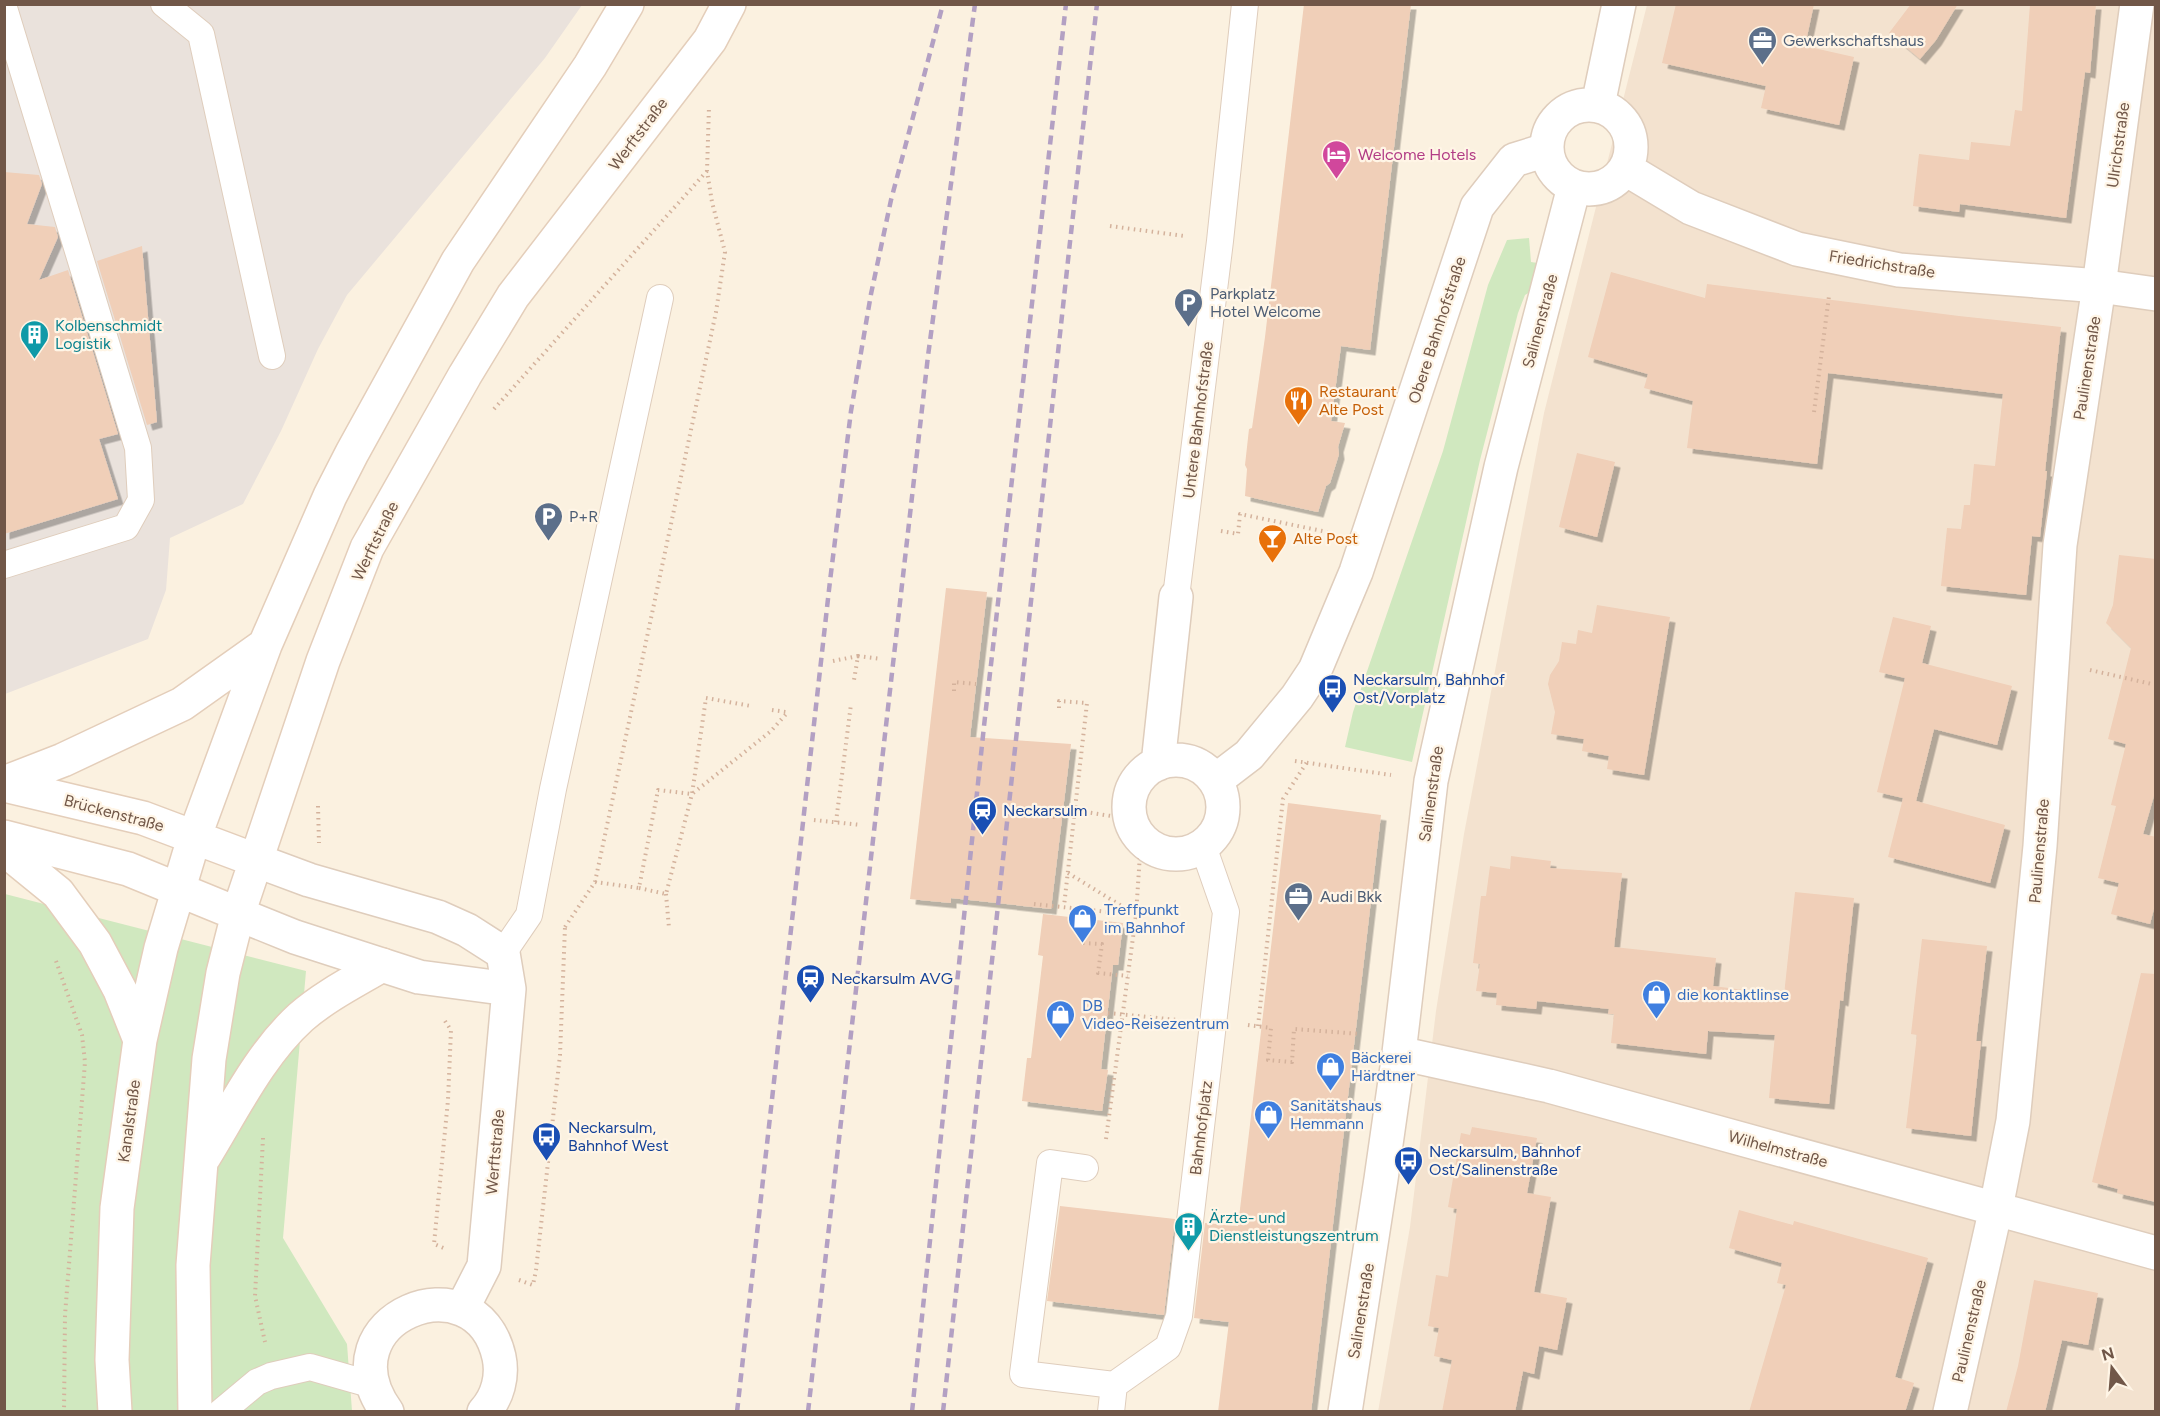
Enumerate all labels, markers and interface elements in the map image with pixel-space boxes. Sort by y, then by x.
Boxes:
office icon: Gewerkschaftshaus [1746,24,1778,66]
place label: Gewerkschaftshaus [1783,31,1924,50]
street label: Werftstraße [605,94,672,174]
street label: Ulrichstraße [2103,101,2133,189]
hotel icon: Welcome Hotels [1321,138,1353,180]
place label: Welcome Hotels [1358,145,1476,164]
street label: Friedrichstraße [1828,246,1937,282]
street label: Obere Bahnhofstraße [1404,254,1470,406]
street label: Salinenstraße [1518,272,1562,370]
place label: Parkplatz Hotel Welcome [1210,284,1321,321]
parking icon: Parkplatz Hotel Welcome [1173,286,1205,328]
street label: Paulinenstraße [2069,314,2105,421]
place label: Kolbenschmidt Logistik [55,316,162,353]
building icon: Kolbenschmidt Logistik [18,318,50,360]
street label: Untere Bahnhofstraße [1179,340,1217,499]
place label: Restaurant Alte Post [1319,382,1397,419]
restaurant icon: Restaurant Alte Post [1282,384,1314,426]
street label: Werftstraße [348,498,402,584]
parking icon: P+R [532,500,564,542]
place label: P+R [569,507,598,526]
bar icon: Alte Post [1256,522,1288,564]
place label: Alte Post [1293,529,1358,548]
place label: Neckarsulm, Bahnhof Ost/Vorplatz [1353,670,1505,707]
bus stop icon: Neckarsulm, Bahnhof Ost/Vorplatz [1316,672,1348,714]
street label: Salinenstraße [1415,745,1447,843]
street label: Brückenstraße [62,791,166,836]
station icon: Neckarsulm [966,794,998,836]
street label: Paulinenstraße [2025,798,2053,904]
place label: Neckarsulm [1003,801,1087,820]
office icon: Audi Bkk [1283,880,1315,922]
place label: Audi Bkk [1320,887,1382,906]
place label: Treffpunkt im Bahnhof [1104,900,1185,937]
shop icon: Treffpunkt im Bahnhof [1067,902,1099,944]
station icon: Neckarsulm AVG [794,962,826,1004]
place label: Neckarsulm AVG [831,969,953,988]
shop icon: die kontaktlinse [1640,978,1672,1020]
place label: die kontaktlinse [1677,985,1789,1004]
place label: DB Video-Reisezentrum [1082,996,1229,1033]
shop icon: DB Video-Reisezentrum [1045,998,1077,1040]
place label: Bäckerei Härdtner [1351,1048,1416,1085]
shop icon: Bäckerei Härdtner [1314,1050,1346,1092]
street label: Kanalstraße [114,1078,144,1164]
street label: Bahnhofplatz [1186,1080,1216,1176]
place label: Sanitätshaus Hemmann [1290,1096,1382,1133]
shop icon: Sanitätshaus Hemmann [1253,1098,1285,1140]
street label: Werftstraße [482,1108,508,1195]
place label: Neckarsulm, Bahnhof West [568,1118,669,1155]
bus stop icon: Neckarsulm, Bahnhof West [531,1120,563,1162]
street label: Wilhelmstraße [1726,1127,1830,1171]
place label: Neckarsulm, Bahnhof Ost/Salinenstraße [1429,1142,1581,1179]
bus stop icon: Neckarsulm, Bahnhof Ost/Salinenstraße [1392,1144,1424,1186]
place label: Ärzte- und Dienstleistungszentrum [1209,1208,1379,1245]
building icon: Ärzte- und Dienstleistungszentrum [1172,1210,1204,1252]
street label: Salinenstraße [1344,1262,1378,1360]
street label: Paulinenstraße [1948,1278,1990,1384]
north arrow [2082,1338,2142,1398]
text: N [2099,1343,2117,1365]

